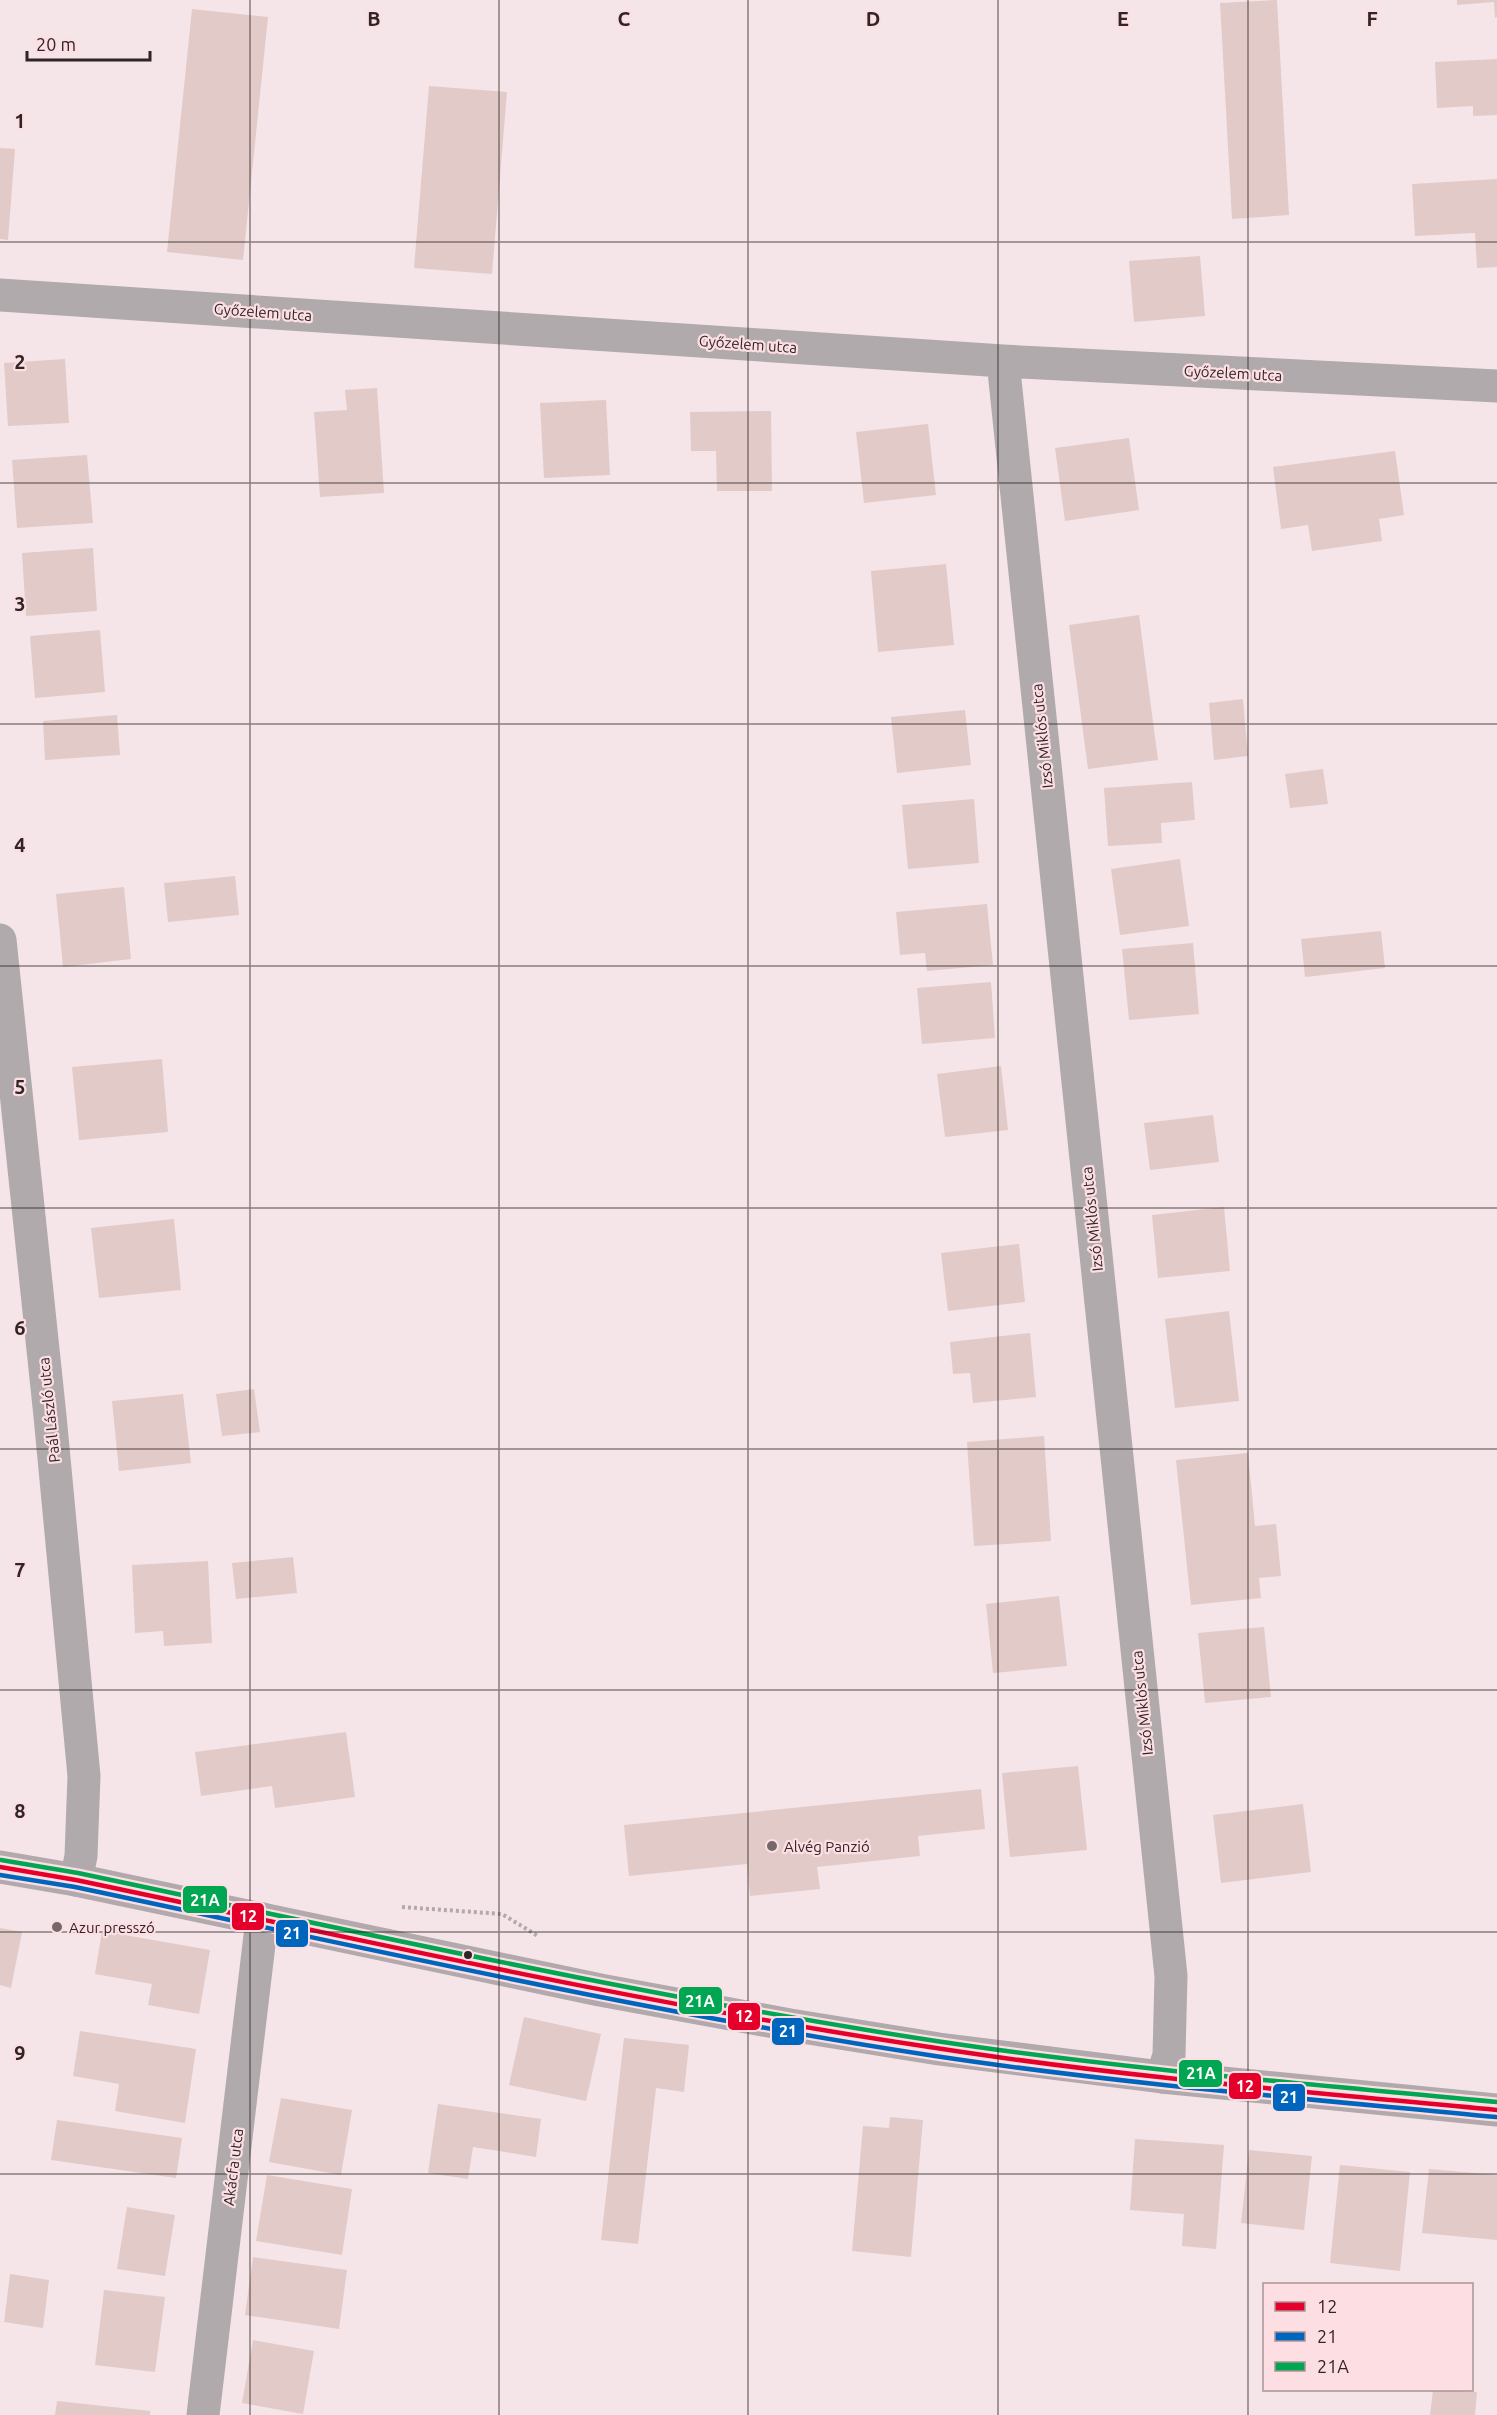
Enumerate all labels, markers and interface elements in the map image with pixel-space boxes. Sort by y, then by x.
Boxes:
text: B [367,7,381,30]
text: C [618,7,631,30]
text: D [866,7,880,30]
text: E [1117,7,1129,30]
text: F [1366,7,1378,30]
scale bar [27,24,150,62]
text: 20 m [36,34,76,54]
text: 1 [14,109,26,132]
street label: Győzelem utca [213,300,313,324]
street label: Győzelem utca [698,332,798,356]
text: 2 [14,350,26,373]
street label: Győzelem utca [1183,362,1283,384]
text: 3 [14,592,26,615]
street label: Izsó Miklós utca [1028,683,1056,789]
text: 4 [14,833,26,856]
text: 5 [14,1075,26,1098]
street label: Izsó Miklós utca [1078,1166,1106,1272]
text: 6 [14,1316,26,1339]
street label: Paál László utca [35,1357,63,1463]
text: 7 [14,1558,26,1581]
street label: Izsó Miklós utca [1128,1650,1156,1756]
text: 8 [14,1799,26,1822]
place label: Alvég Panzió [784,1838,870,1855]
marker: Alvég Panzió [765,1839,779,1853]
line badge: 21A [182,1885,228,1914]
text: 21A [190,1891,220,1909]
line badge: 12 [231,1902,265,1931]
text: 12 [239,1907,257,1925]
place label: Azur presszó [69,1919,155,1936]
line badge: 21 [275,1919,309,1948]
marker: Azur presszó [50,1920,64,1934]
text: 21 [283,1924,301,1942]
unlabelled marker [462,1949,474,1961]
line badge: 21A [678,1986,723,2015]
text: 21A [685,1992,715,2010]
line badge: 12 [727,2002,761,2031]
text: 12 [735,2007,753,2025]
line badge: 21 [771,2017,805,2046]
text: 21 [779,2022,797,2040]
text: 9 [14,2041,26,2064]
line badge: 21A [1178,2059,1223,2088]
text: 21A [1186,2064,1216,2082]
line badge: 12 [1228,2072,1262,2100]
text: 12 [1236,2077,1254,2095]
line badge: 21 [1272,2083,1306,2112]
text: 21 [1280,2088,1298,2106]
street label: Akácfa utca [220,2127,246,2207]
legend [1263,2283,1473,2391]
text: 12 [1317,2296,1337,2316]
text: 21 [1317,2326,1337,2346]
text: 21A [1317,2356,1349,2376]

